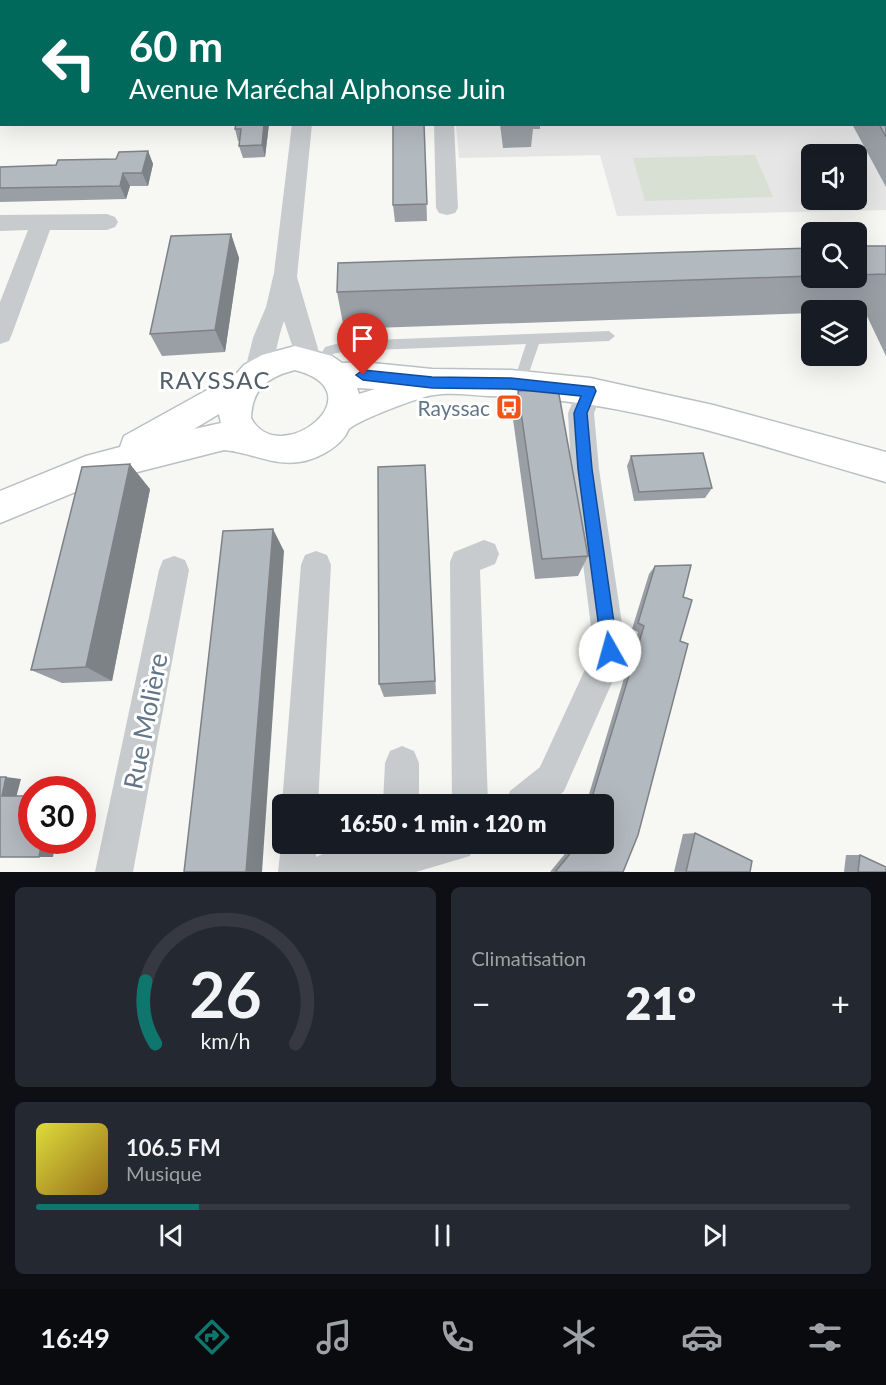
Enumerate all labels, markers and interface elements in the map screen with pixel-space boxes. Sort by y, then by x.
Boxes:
text: 60 m [129,21,223,71]
icon: left [30,24,108,102]
text: Avenue Maréchal Alphonse Juin [129,72,506,105]
map controls [801,144,867,366]
button: sound [801,144,867,210]
button: search [801,222,867,288]
button: layers [801,300,867,366]
pin [337,313,388,375]
icon: arrive [346,322,379,355]
district label: RAYSSAC [159,365,271,394]
bus stop icon: Rayssac [494,392,524,422]
place label: Rayssac [418,395,490,420]
position arrow [578,619,642,683]
street label: Rue Molière [116,650,174,792]
speed limit sign: 30 [18,776,96,854]
text: 16:50 · 1 min · 120 m [340,810,546,837]
text: Climatisation [472,946,586,970]
text: 26 [189,956,261,1031]
text: 21° [625,976,696,1030]
text: − [472,983,491,1023]
text: + [831,983,850,1023]
text: km/h [200,1028,250,1054]
text: 106.5 FM [126,1134,221,1161]
text: Musique [126,1161,202,1185]
icon: previous [155,1219,188,1252]
icon: pause [426,1219,459,1252]
icon: next [698,1219,731,1252]
icon: directions [191,1316,233,1358]
icon: music [313,1316,355,1358]
icon: phone [436,1316,478,1358]
icon: climate [558,1316,600,1358]
icon: car [681,1316,723,1358]
icon: filters [804,1316,846,1358]
text: 16:49 [40,1321,110,1354]

